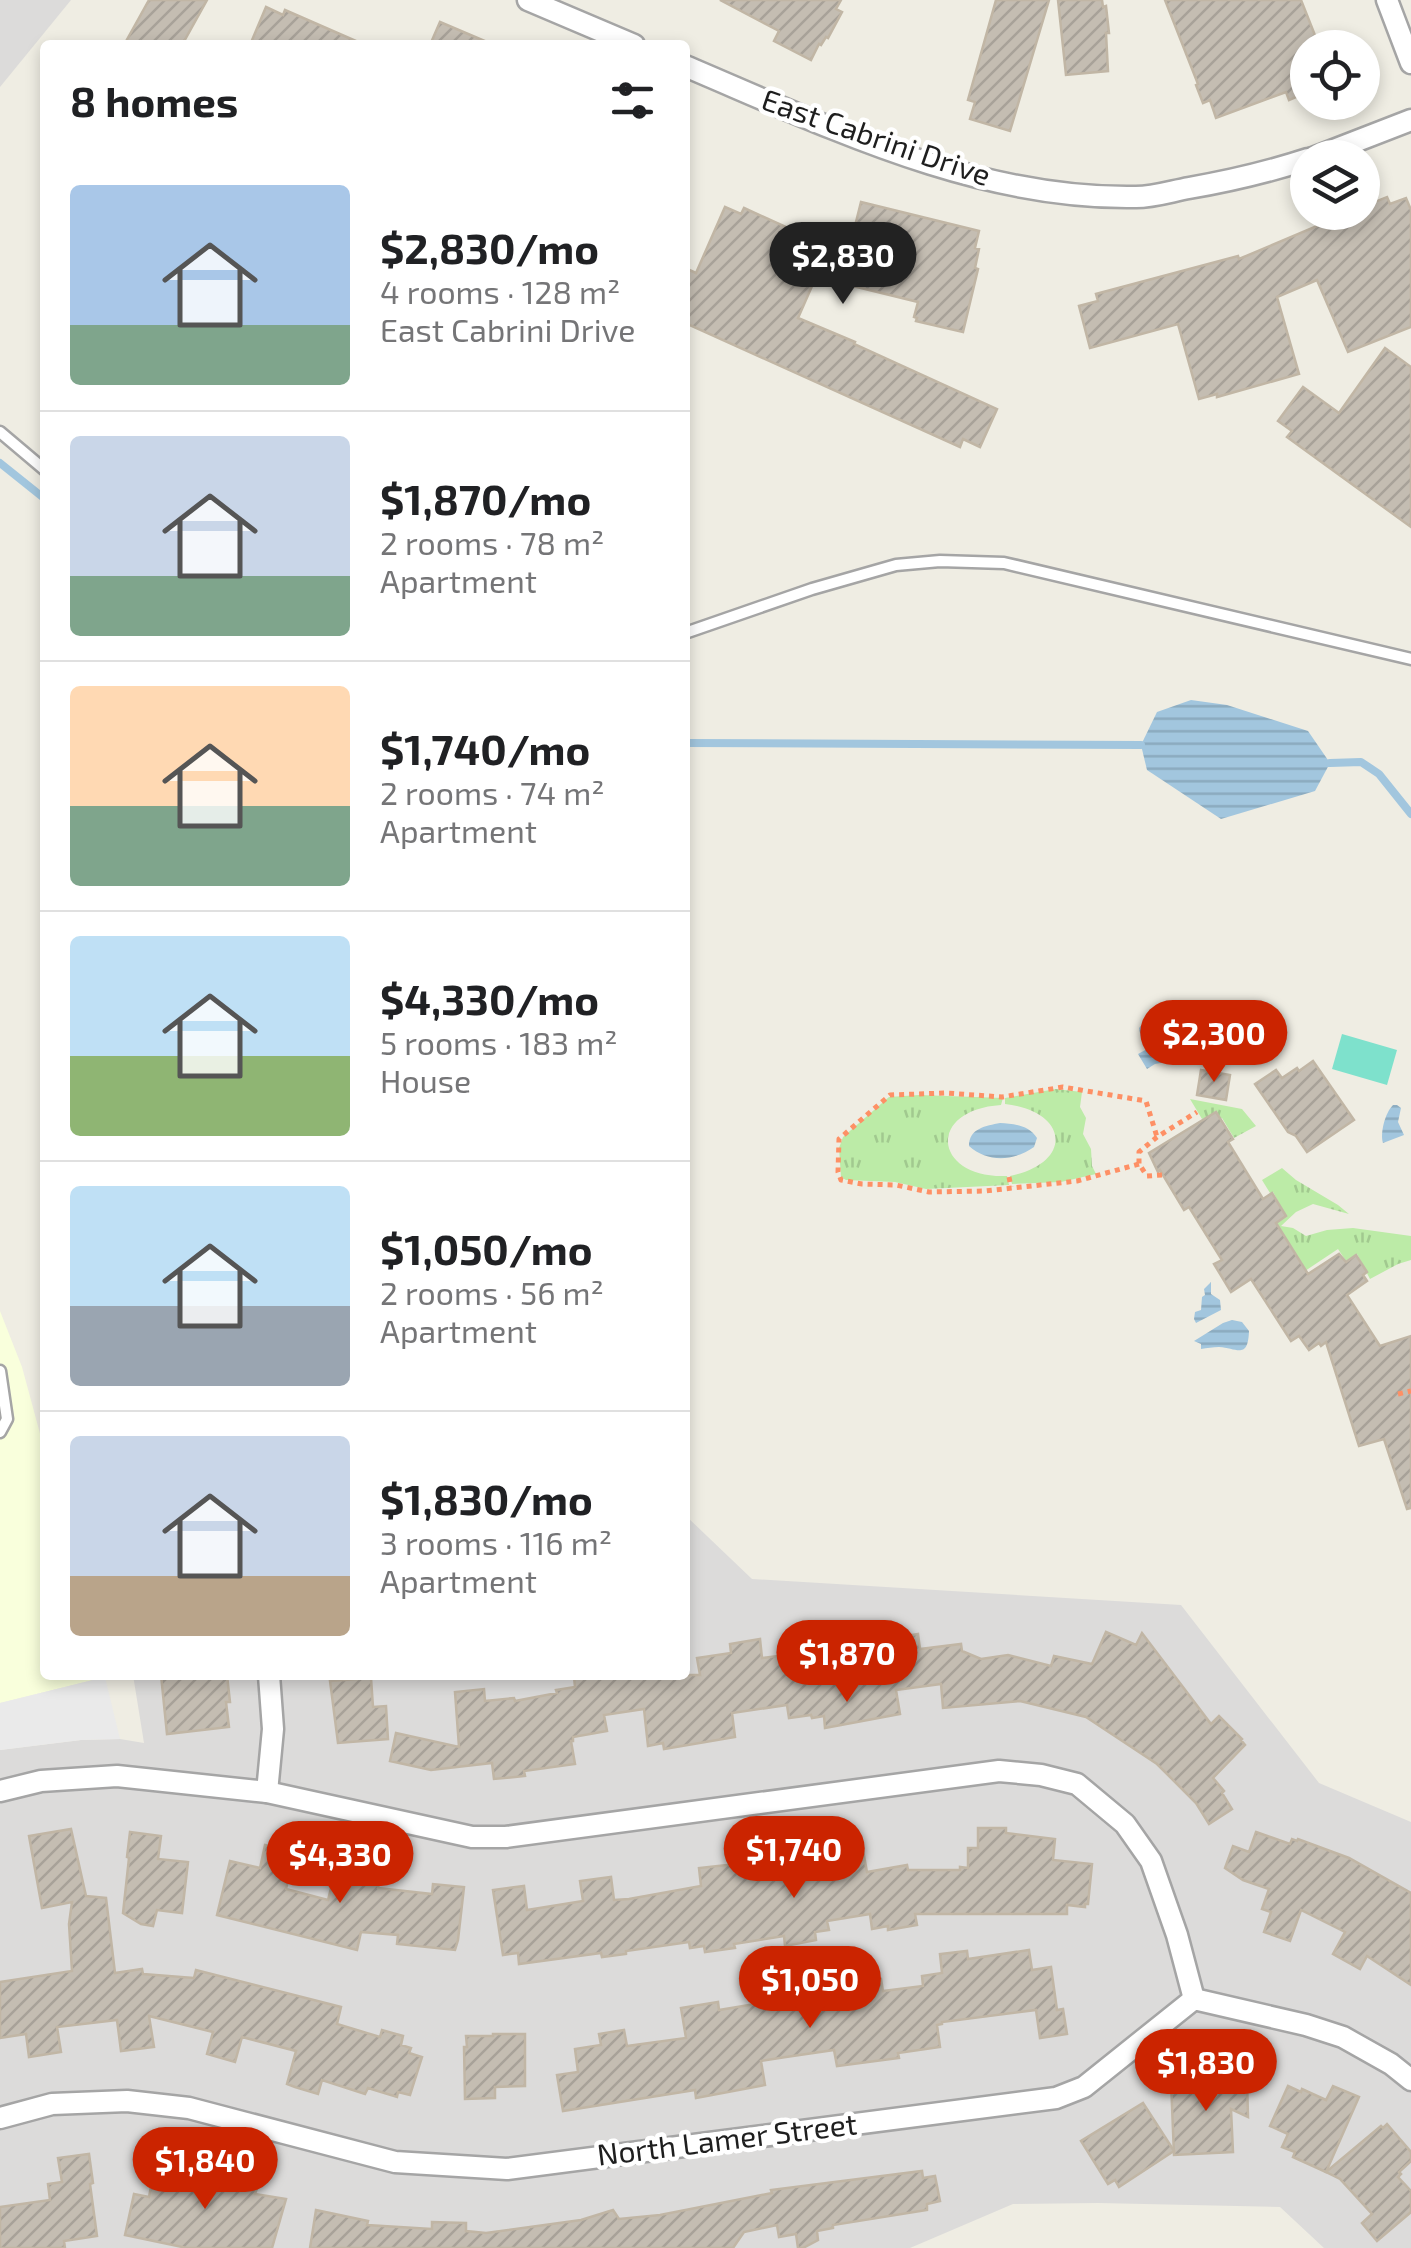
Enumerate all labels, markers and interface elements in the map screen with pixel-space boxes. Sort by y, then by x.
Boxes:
map controls [1290,30,1380,230]
button: locate [1290,30,1380,120]
icon: filters [605,73,660,128]
text: 8 homes [70,75,238,125]
street label: East Cabrini Drive [758,80,996,192]
button: layers [1290,140,1380,230]
text: $2,830/mo [380,222,599,272]
pin: $2,830 [762,222,924,307]
icon: home [150,225,270,345]
text: $2,830 [791,235,895,273]
text: 4 rooms · 128 m² [380,272,620,310]
text: East Cabrini Drive [380,310,636,348]
text: $1,870/mo [380,473,591,523]
icon: home [150,476,270,596]
text: 2 rooms · 78 m² [380,523,604,561]
text: Apartment [380,561,537,599]
text: $1,740/mo [380,723,590,773]
icon: home [150,726,270,846]
text: 2 rooms · 74 m² [380,773,604,811]
text: Apartment [380,811,537,849]
text: $4,330/mo [380,973,599,1023]
icon: home [150,976,270,1096]
pin: $2,300 [1133,1000,1295,1085]
text: $2,300 [1162,1013,1266,1051]
text: 5 rooms · 183 m² [380,1023,618,1061]
text: House [380,1061,471,1099]
text: $1,050/mo [380,1223,593,1273]
icon: home [150,1226,270,1346]
text: 2 rooms · 56 m² [380,1273,604,1311]
text: Apartment [380,1311,537,1349]
text: $1,830/mo [380,1473,593,1523]
icon: home [150,1476,270,1596]
text: 3 rooms · 116 m² [380,1523,612,1561]
text: Apartment [380,1561,537,1599]
pin: $1,870 [766,1620,928,1705]
text: $1,870 [798,1633,896,1671]
pin: $1,740 [713,1816,875,1901]
pin: $4,330 [259,1821,421,1906]
text: $1,740 [746,1829,842,1867]
text: $4,330 [288,1834,392,1872]
pin: $1,050 [729,1946,891,2031]
text: $1,050 [761,1959,859,1997]
pin: $1,830 [1125,2029,1287,2114]
text: $1,830 [1157,2042,1255,2080]
street label: North Lamer Street [595,2104,859,2172]
pin: $1,840 [124,2127,286,2212]
text: $1,840 [155,2140,255,2178]

